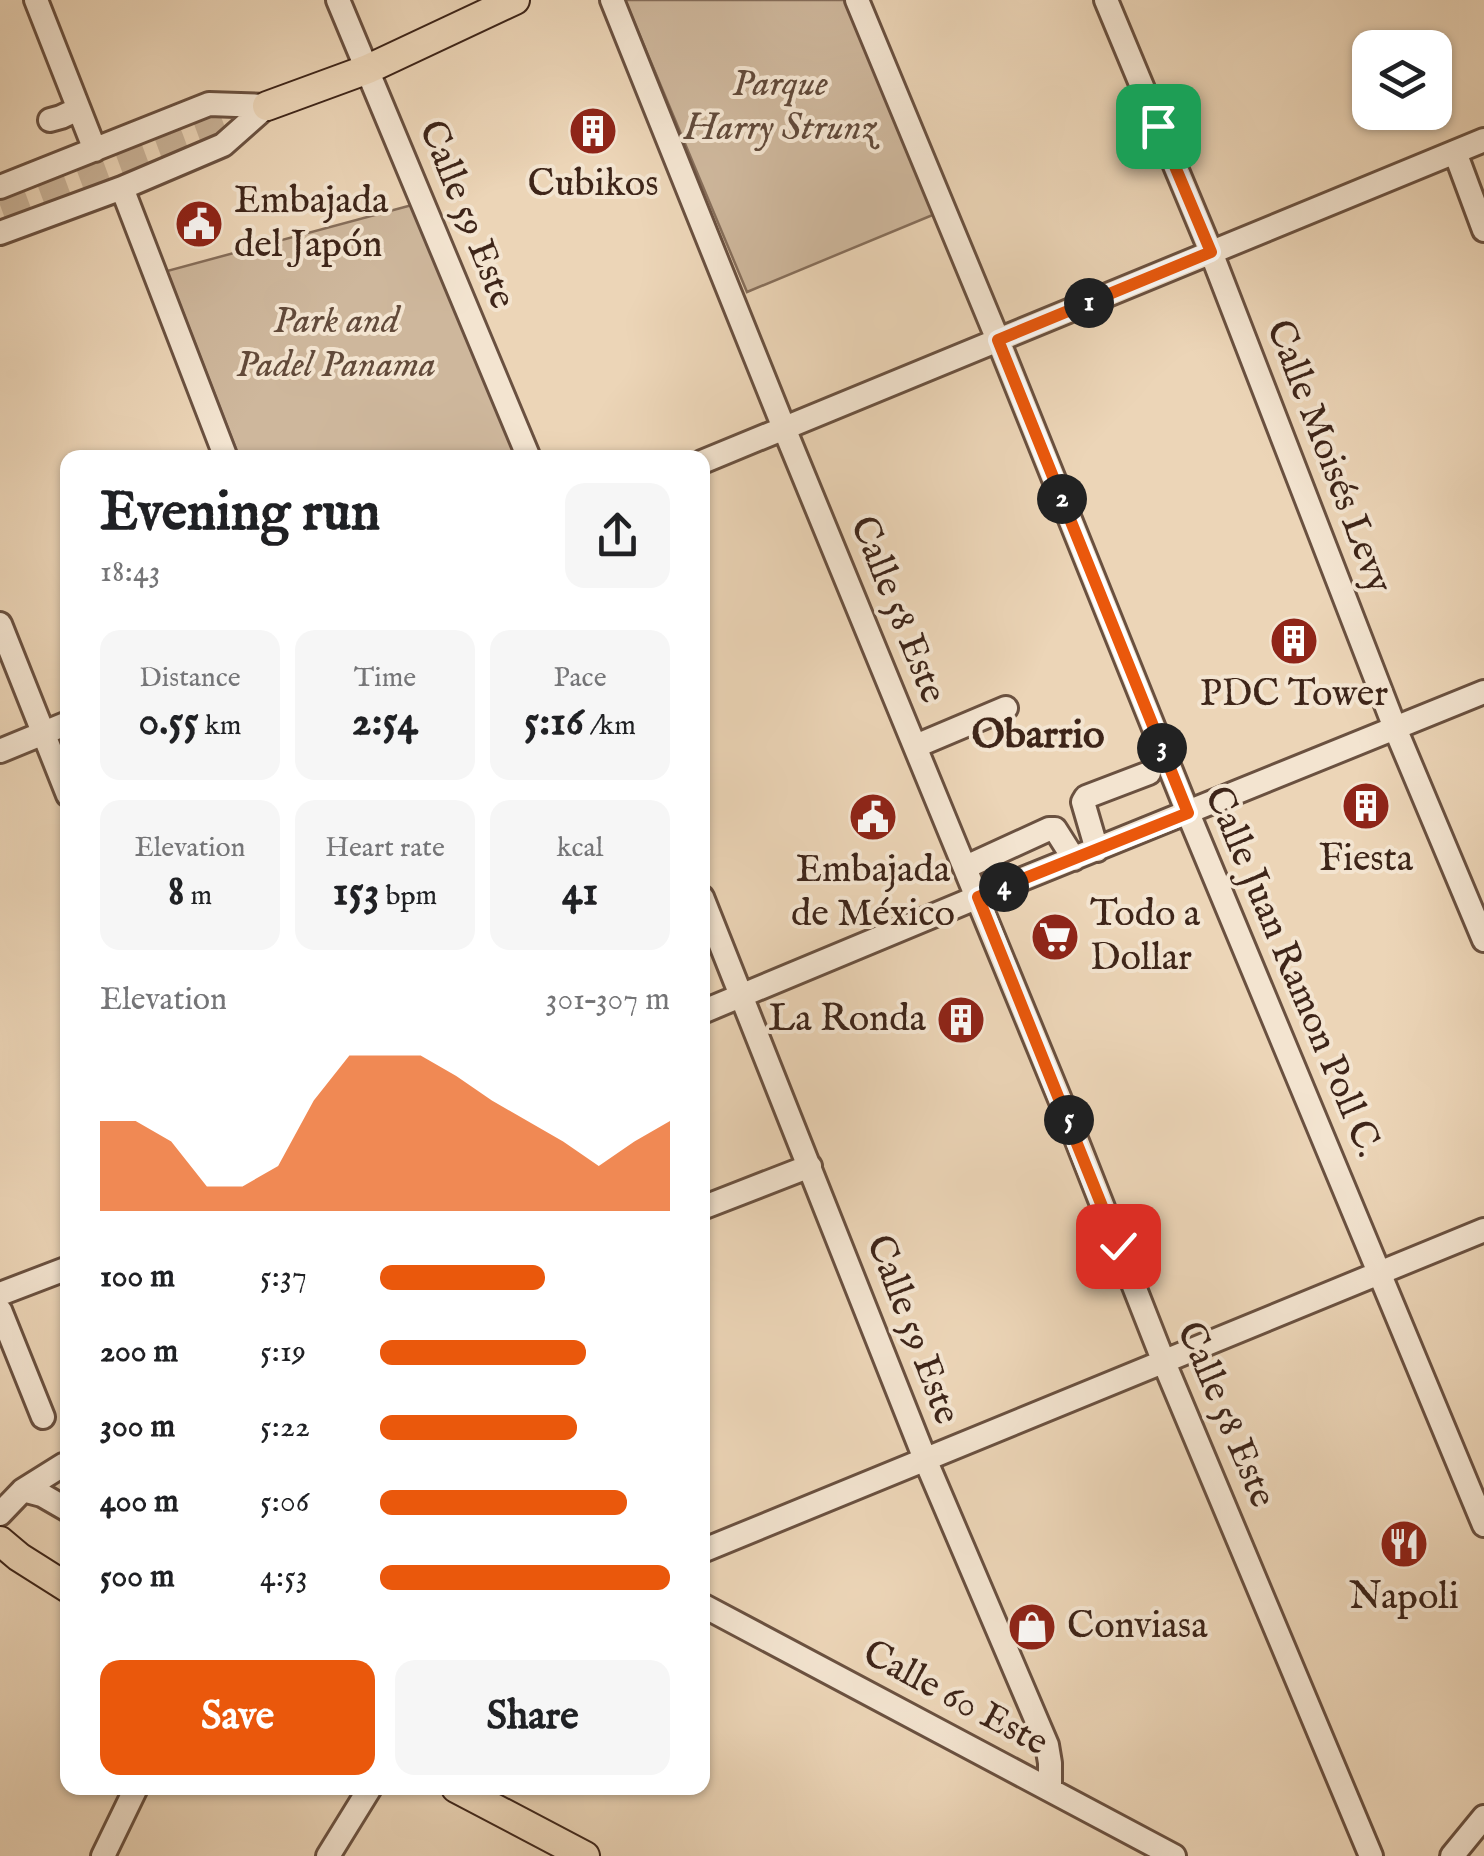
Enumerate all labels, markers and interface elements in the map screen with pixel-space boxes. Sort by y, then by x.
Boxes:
map controls [1352,30,1452,130]
button: layers [1352,30,1452,130]
park label: Parque Harry Strunz [683,61,880,153]
pin [1116,84,1201,169]
icon: arrive [1131,99,1186,154]
building icon: Cubikos [567,105,619,157]
street label: Calle 59 Este [407,114,525,316]
place label: Cubikos [527,161,659,209]
place label: Embajada del Japón [234,178,389,270]
public building icon: Embajada del Japón [173,198,225,250]
pin: 1 [1064,278,1114,328]
text: 1 [1084,285,1094,320]
park label: Park and Padel Panama [236,298,436,390]
street label: Calle Moisés Levy [1254,314,1402,601]
pin: 2 [1037,474,1087,524]
text: Evening run [100,479,380,549]
text: 2 [1055,481,1069,516]
button: share [565,483,670,588]
street label: Calle 58 Este [838,510,956,710]
text: 18:43 [100,552,161,593]
building icon: PDC Tower [1268,615,1320,667]
text: Distance [139,661,241,696]
text: Time [354,661,416,696]
text: Pace [554,661,606,696]
place label: PDC Tower [1200,671,1388,719]
text: 0.55 [139,696,199,749]
text: 2:54 [352,696,418,749]
text: 5:16 [524,696,584,749]
text: km [199,709,241,744]
text: /km [584,709,636,744]
district label: Obarrio [971,711,1105,762]
pin: 3 [1137,723,1187,773]
text: 3 [1157,730,1167,765]
street label: Calle Juan Ramon Poll C. [1192,779,1392,1165]
building icon: Fiesta [1340,780,1392,832]
public building icon: Embajada de México [847,791,899,843]
text: Elevation [134,831,246,866]
text: Heart rate [325,831,445,866]
text: kcal [557,831,603,866]
place label: Fiesta [1319,836,1414,884]
place label: Embajada de México [791,847,955,939]
pin: 4 [979,862,1029,912]
text: 8 [168,866,184,919]
text: 153 [333,866,379,919]
text: 41 [562,866,598,919]
text: 4 [997,869,1011,904]
text: m [184,879,212,914]
text: bpm [379,879,437,914]
place label: Todo a Dollar [1090,891,1201,983]
supermarket icon: Todo a Dollar [1029,911,1081,963]
text: Elevation [100,980,227,1021]
text: 301–307 m [546,980,670,1021]
building icon: La Ronda [935,994,987,1046]
place label: La Ronda [768,996,927,1044]
pin: 5 [1044,1095,1094,1145]
text: 5 [1064,1102,1074,1137]
pin [1076,1204,1161,1289]
icon: check [1091,1219,1146,1274]
street label: Calle 59 Este [854,1229,970,1431]
text: 100 m [100,1257,175,1298]
text: 5:37 [260,1257,307,1298]
street label: Calle 58 Este [1164,1315,1286,1515]
text: 200 m [100,1332,178,1373]
text: 5:19 [260,1332,306,1373]
text: 300 m [100,1407,175,1448]
text: 5:22 [260,1407,310,1448]
text: 400 m [100,1482,179,1523]
text: 5:06 [260,1482,309,1523]
restaurant icon: Napoli [1378,1518,1430,1570]
text: 500 m [100,1557,175,1598]
text: 4:53 [260,1557,308,1598]
place label: Napoli [1349,1574,1459,1622]
shop icon: Conviasa [1006,1601,1058,1653]
place label: Conviasa [1067,1603,1208,1651]
street label: Calle 60 Este [854,1630,1056,1768]
button: Save [100,1660,375,1775]
button: Share [395,1660,670,1775]

